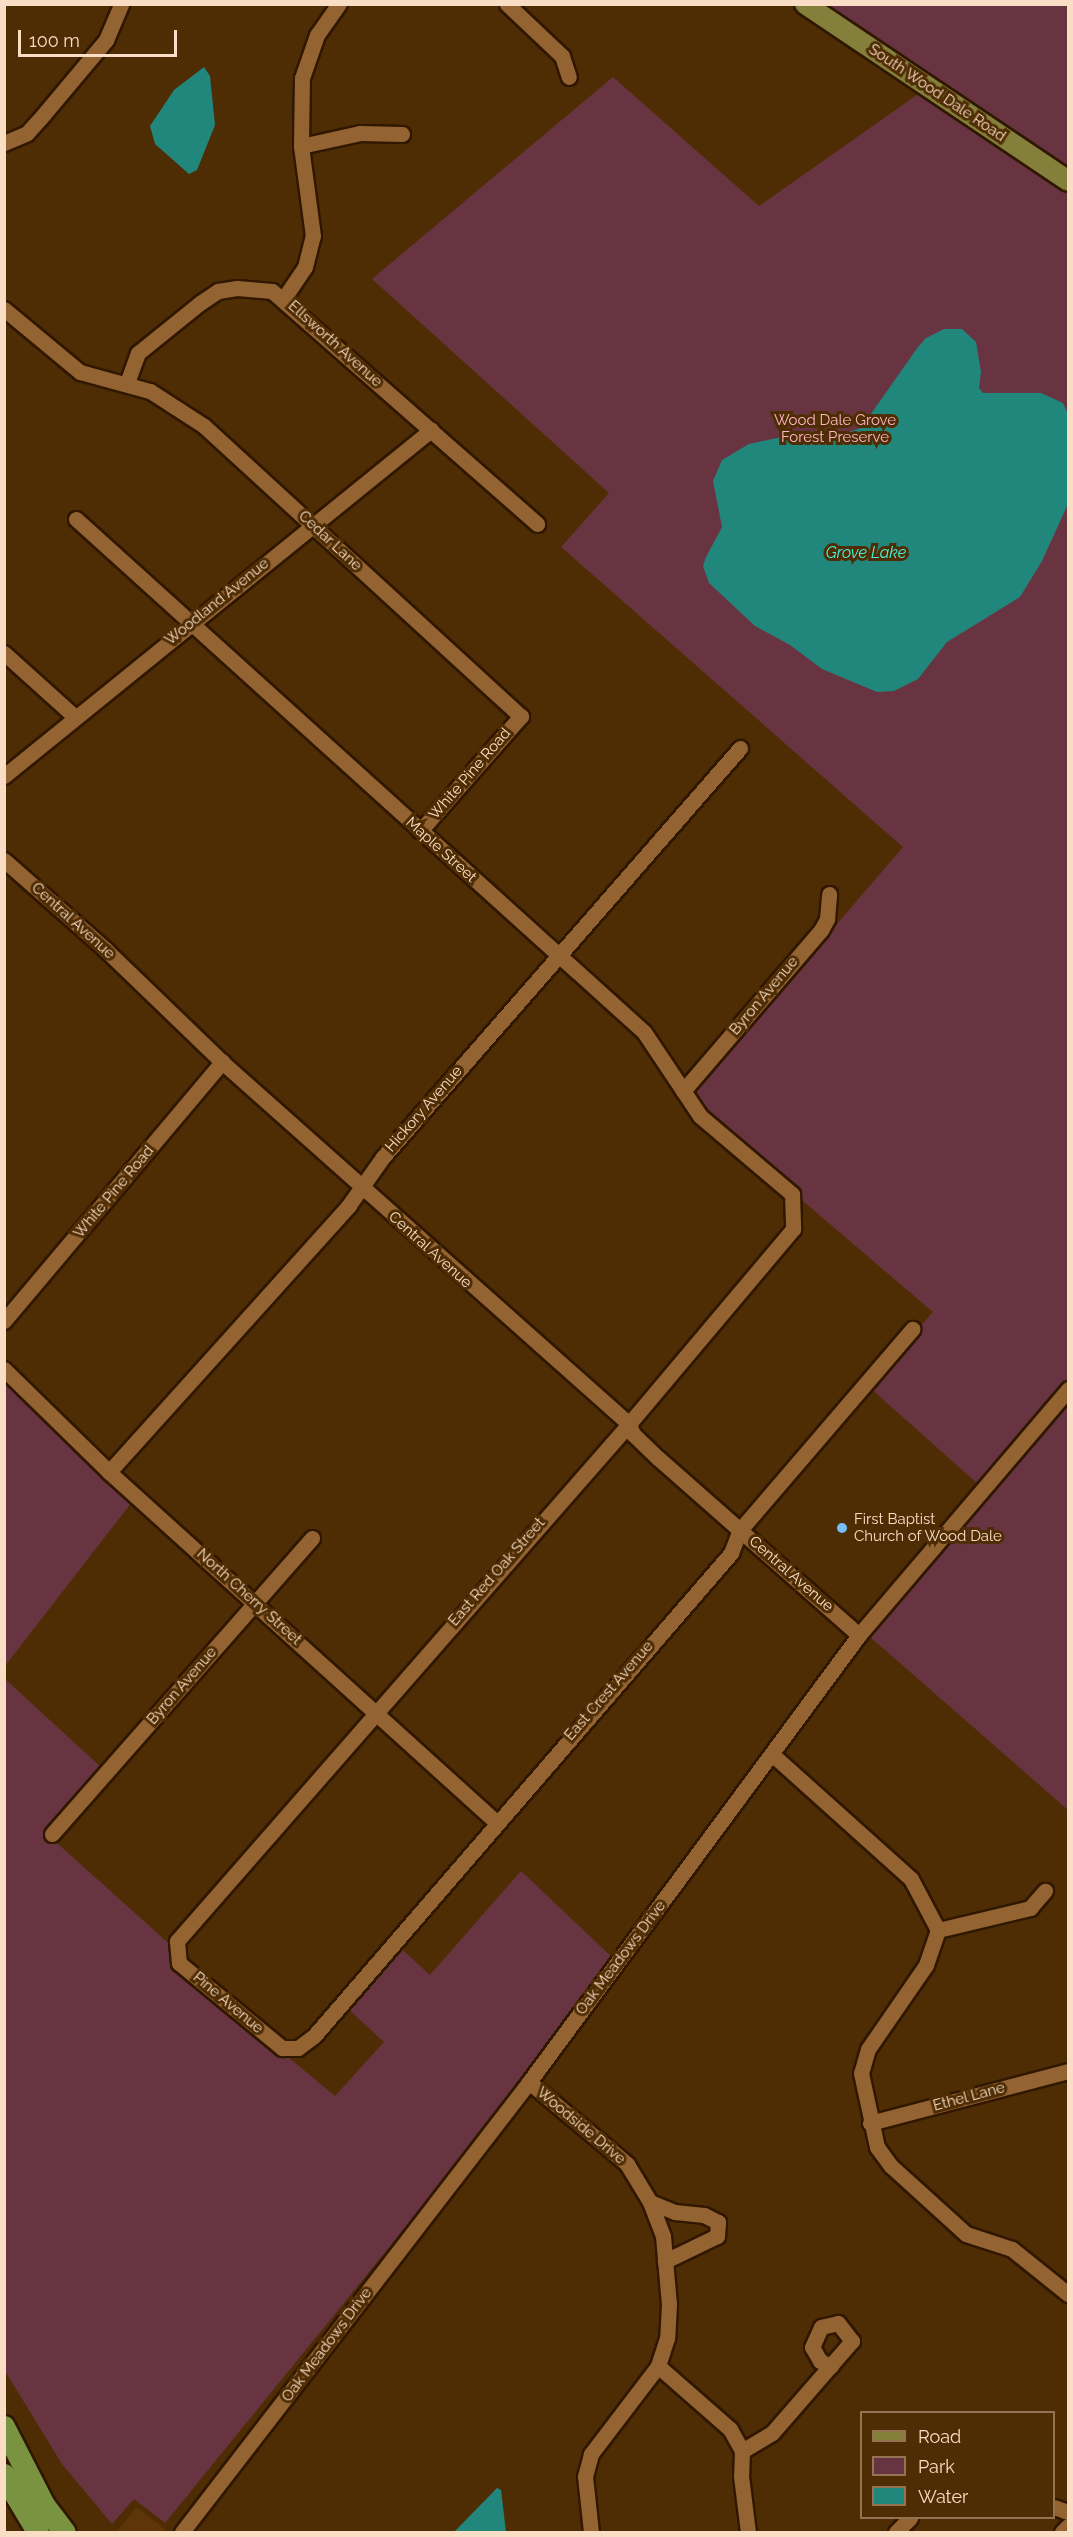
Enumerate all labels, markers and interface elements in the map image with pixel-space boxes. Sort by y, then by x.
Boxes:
scale bar [21,18,180,56]
text: 100 m [29,30,80,51]
street label: South Wood Dale Road [865,40,1009,146]
street label: Ellsworth Avenue [284,297,386,391]
park label: Wood Dale Grove Forest Preserve [774,411,896,446]
street label: Cedar Lane [295,507,365,575]
water label: Grove Lake [826,543,906,563]
street label: Woodland Avenue [161,555,273,649]
street label: White Pine Road [425,725,515,823]
street label: Maple Street [402,814,480,886]
street label: Central Avenue [27,879,119,963]
street label: Byron Avenue [726,953,802,1039]
street label: Hickory Avenue [381,1062,467,1156]
street label: White Pine Road [70,1142,158,1242]
street label: Central Avenue [384,1208,476,1292]
place label: First Baptist Church of Wood Dale [854,1510,1003,1545]
street label: East Red Oak Street [445,1514,549,1630]
marker: First Baptist Church of Wood Dale [835,1521,849,1535]
street label: Central Avenue [745,1532,837,1616]
street label: North Cherry Street [193,1545,305,1649]
street label: East Crest Avenue [561,1637,657,1745]
street label: Byron Avenue [143,1643,221,1729]
street label: Oak Meadows Drive [572,1897,670,2019]
street label: Pine Avenue [189,1968,267,2038]
street label: Ethel Lane [931,2079,1007,2115]
street label: Woodside Drive [533,2084,629,2168]
street label: Oak Meadows Drive [278,2284,376,2406]
legend [860,2411,1055,2519]
text: Road [918,2426,961,2447]
text: Park [918,2456,955,2477]
text: Water [918,2486,968,2507]

